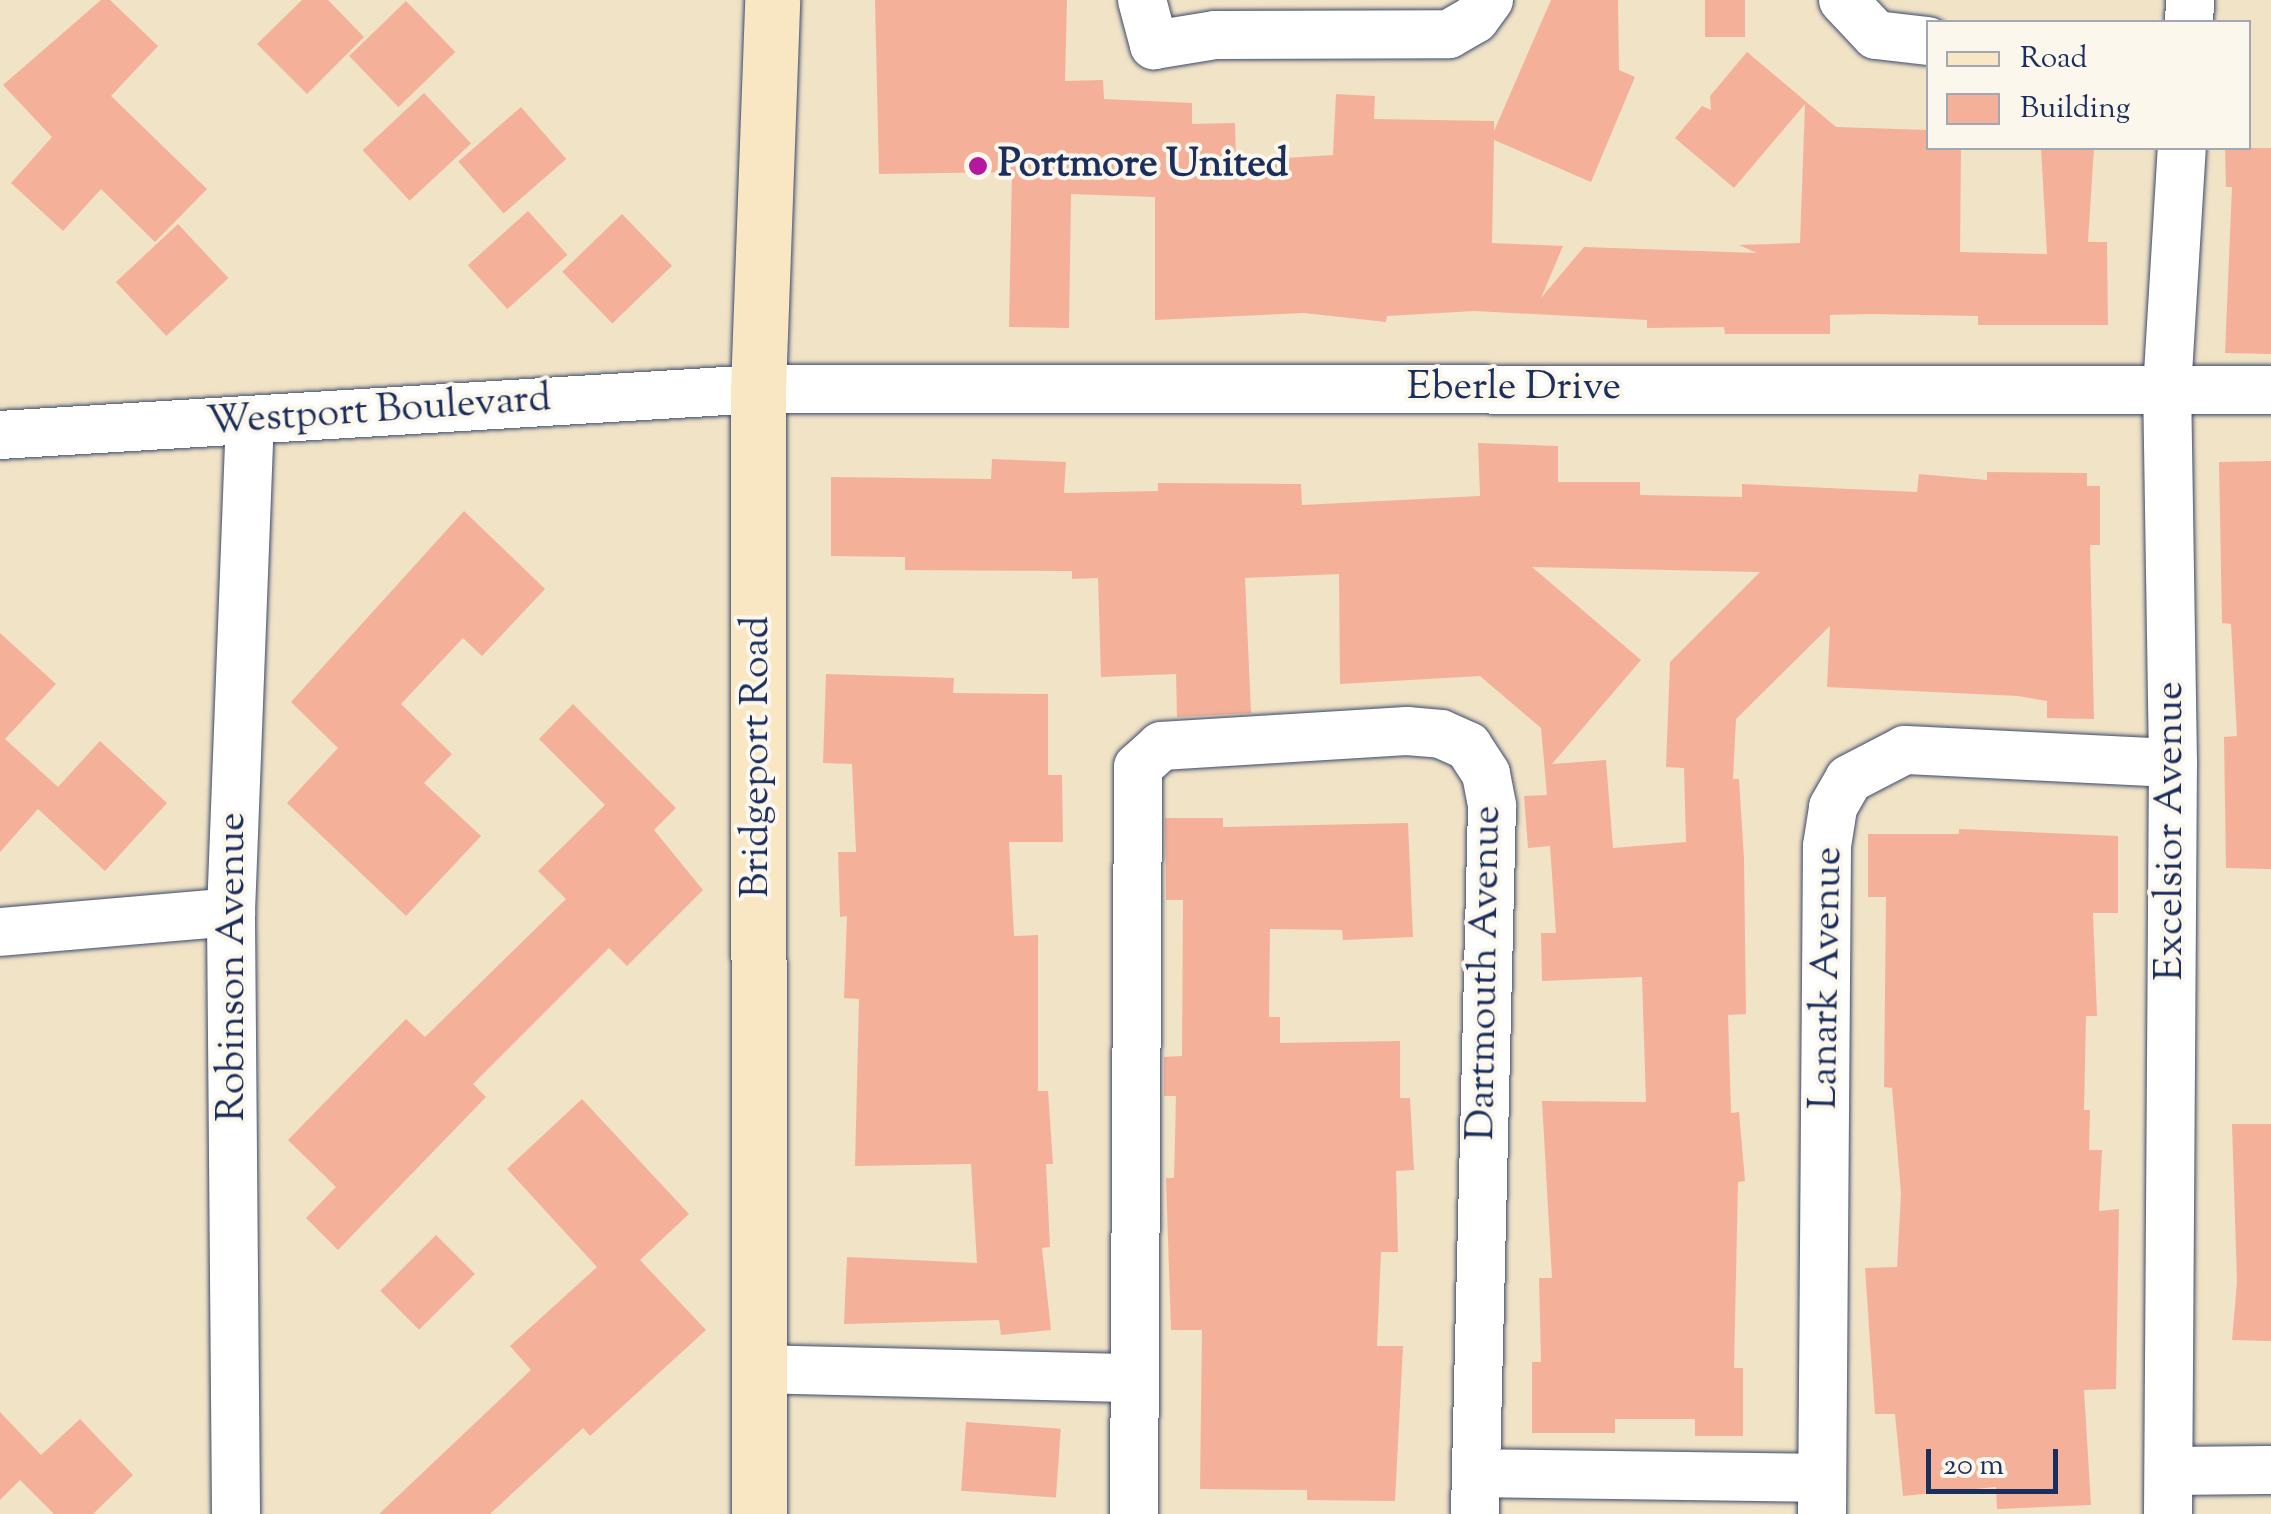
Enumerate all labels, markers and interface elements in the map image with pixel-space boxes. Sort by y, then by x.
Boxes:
legend [1926,20,2251,150]
text: Road [2020,38,2087,81]
text: Building [2020,88,2130,131]
place label: Portmore United [998,142,1288,190]
marker: Portmore United [967,155,989,177]
street label: Eberle Drive [1407,365,1621,413]
street label: Westport Boulevard [205,376,553,448]
street label: Bridgeport Road [734,616,782,898]
street label: Excelsior Avenue [2148,681,2196,981]
street label: Dartmouth Avenue [1459,805,1513,1141]
street label: Robinson Avenue [210,812,258,1122]
street label: Lanark Avenue [1802,846,1854,1110]
scale bar [1931,1429,2064,1491]
text: 20 m [1943,1445,2004,1488]

